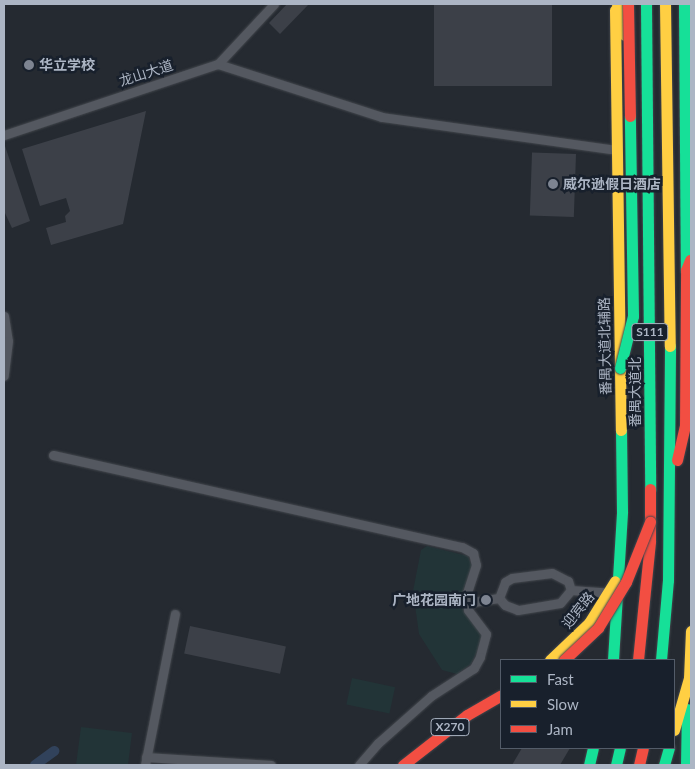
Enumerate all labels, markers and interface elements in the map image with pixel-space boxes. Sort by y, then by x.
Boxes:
street label: 龙山大道 [117,56,175,90]
place label: 华立学校 [39,57,95,73]
marker: 华立学校 [23,59,35,71]
place label: 威尔逊假日酒店 [563,176,661,192]
marker: 威尔逊假日酒店 [547,178,559,190]
street label: 番禺大道北辅路 [596,297,614,395]
road number: S111 [631,322,669,342]
street label: 番禺大道北 [627,357,643,427]
street label: 迎宾路 [558,588,598,632]
place label: 广地花园南门 [392,592,476,608]
marker: 广地花园南门 [480,594,492,606]
legend [500,659,675,749]
text: Fast [547,670,574,688]
text: Slow [547,695,579,713]
road number: X270 [430,718,470,736]
text: Jam [547,720,573,738]

